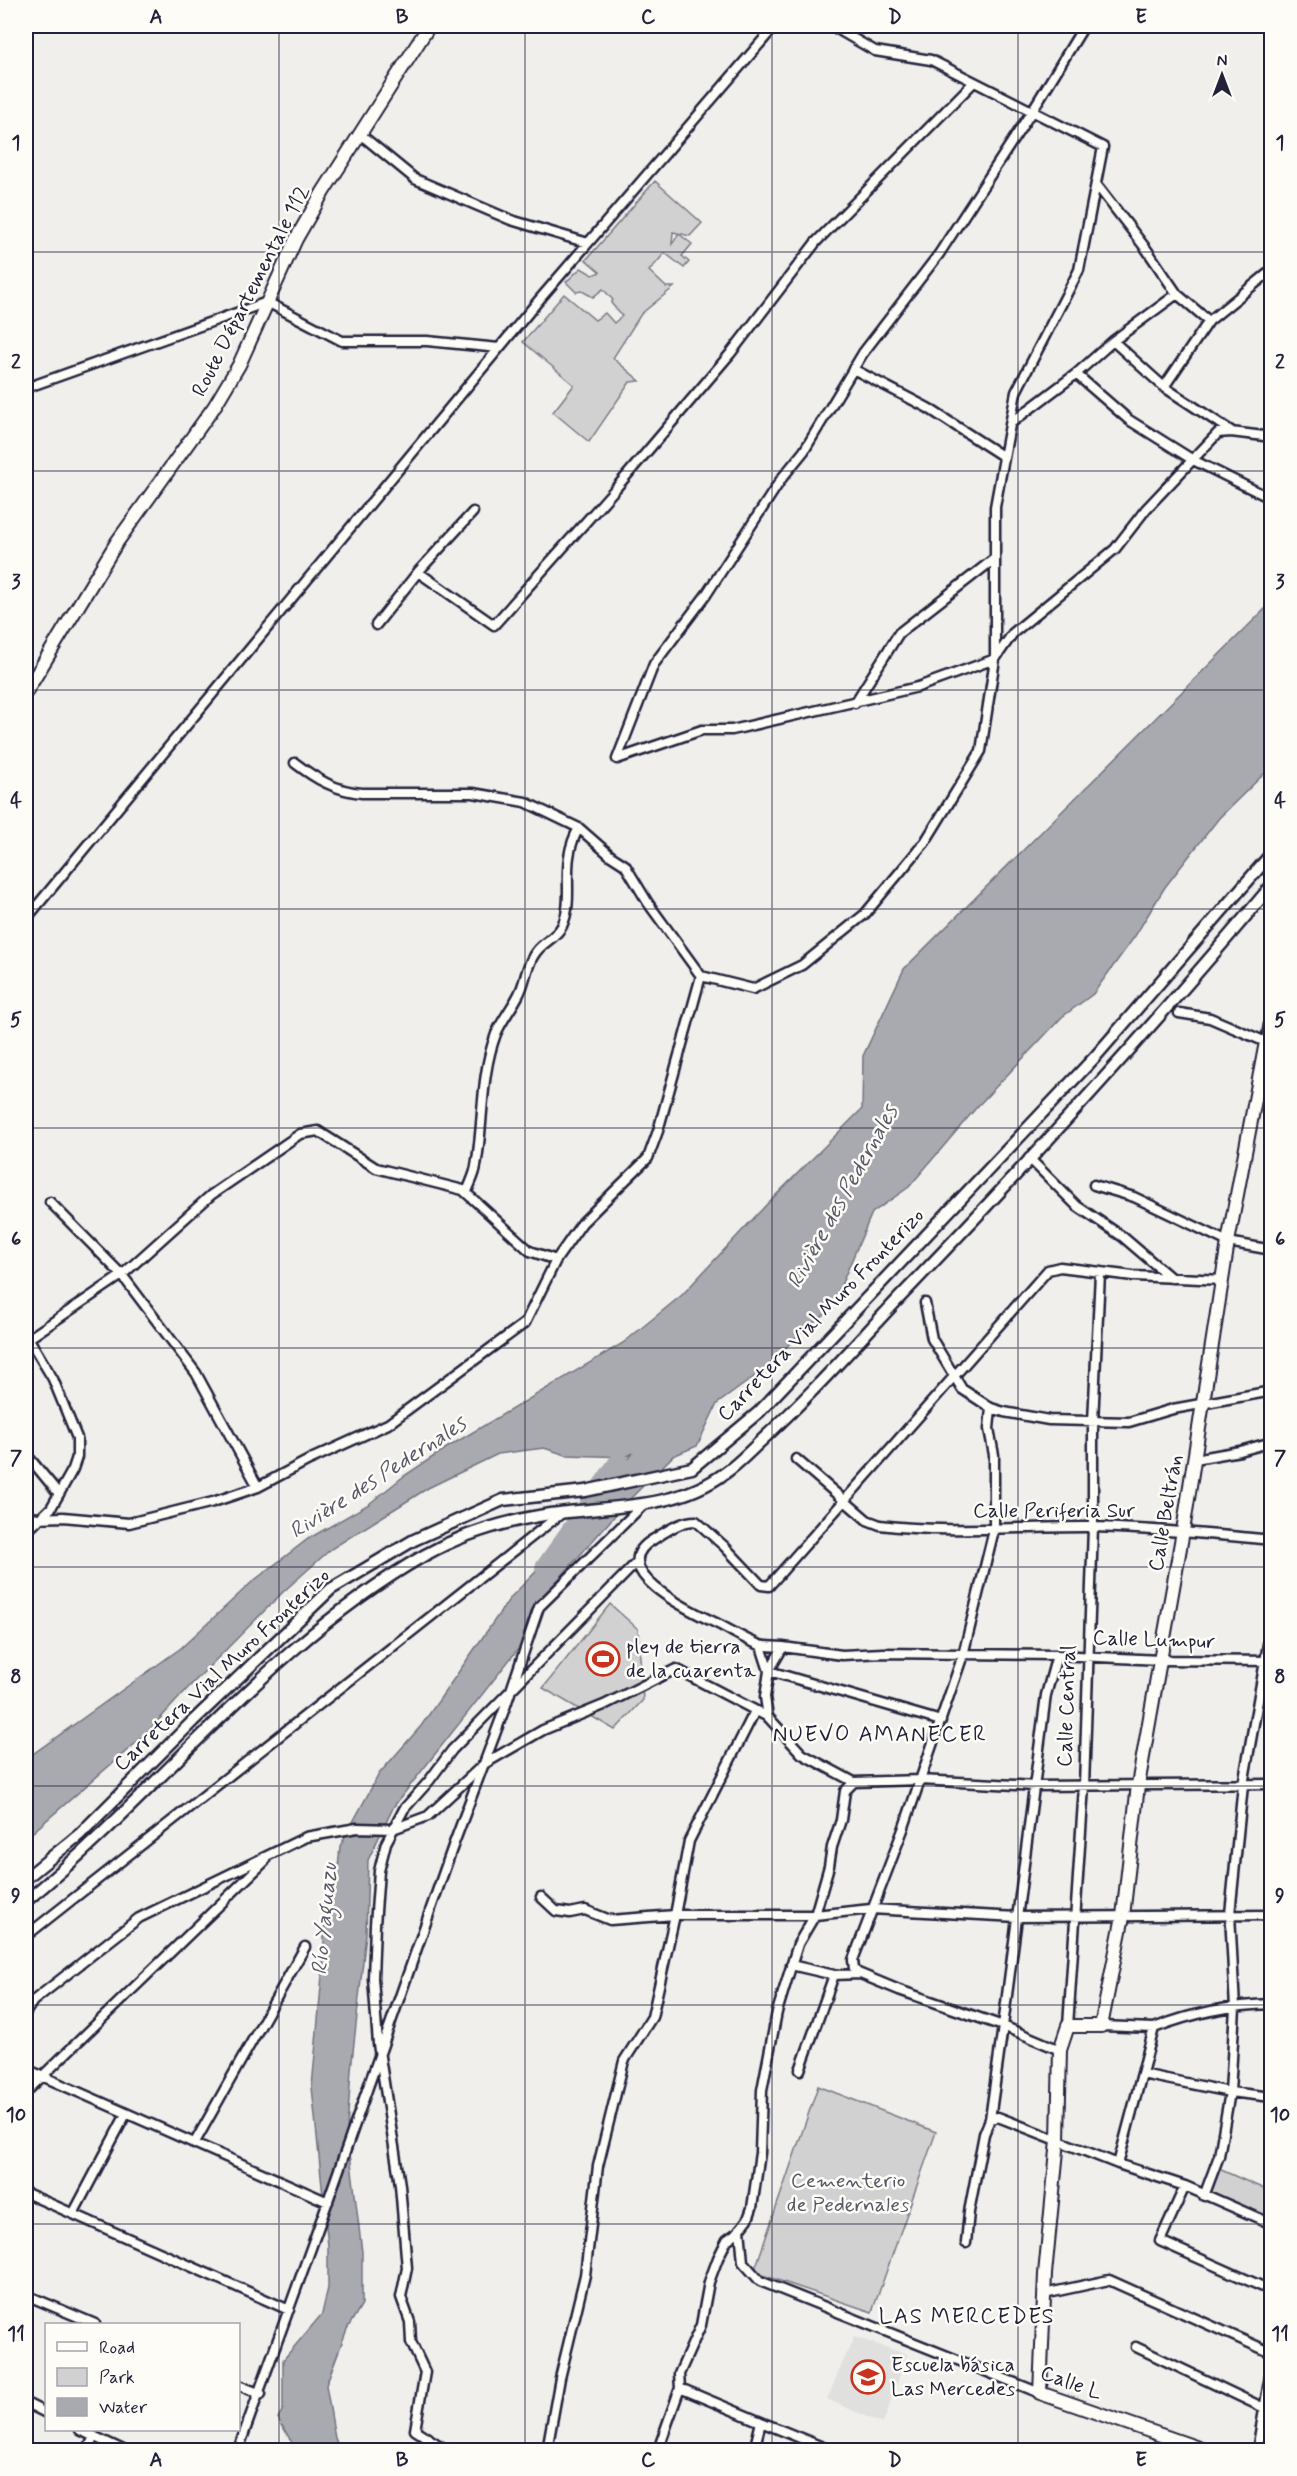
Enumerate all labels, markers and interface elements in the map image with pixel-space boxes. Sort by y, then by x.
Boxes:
text: A [149,4,163,31]
text: B [396,4,409,31]
text: C [641,4,656,31]
text: D [888,4,902,31]
text: E [1135,4,1147,31]
north arrow [1192,45,1252,105]
text: N [1217,51,1227,72]
text: 1 [12,130,20,157]
text: 1 [1276,130,1284,157]
street label: Route Départementale 112 [185,180,317,402]
text: 2 [11,349,21,376]
text: 2 [1275,349,1285,376]
text: 3 [11,569,21,596]
text: 3 [1275,569,1285,596]
text: 4 [10,788,22,815]
text: 4 [1274,788,1286,815]
text: 5 [10,1007,22,1034]
text: 5 [1274,1007,1286,1034]
water label: Rivière des Pedernales [781,1099,906,1293]
street label: Carretera Vial Muro Fronterizo [711,1202,931,1428]
text: 6 [11,1226,21,1253]
text: 6 [1275,1226,1285,1253]
water label: Rivière des Pedernales [284,1409,473,1546]
text: 7 [10,1445,22,1472]
text: 7 [1274,1445,1286,1472]
street label: Calle Beltrán [1142,1452,1190,1574]
street label: Calle Periferia Sur [973,1497,1135,1525]
street label: Carretera Vial Muro Fronterizo [108,1562,336,1778]
street label: Calle Lumpur [1092,1624,1216,1656]
place label: pley de tierra de la cuarenta [626,1633,756,1685]
sports icon: pley de tierra de la cuarenta [585,1641,621,1677]
street label: Calle Central [1051,1645,1083,1767]
text: 8 [10,1664,22,1691]
text: 8 [1274,1664,1286,1691]
district label: NUEVO AMANECER [773,1721,987,1749]
water label: Río Yaguazu [306,1861,347,1976]
text: 9 [11,1883,21,1910]
text: 9 [1275,1883,1285,1910]
text: 10 [6,2102,26,2129]
text: 10 [1270,2102,1290,2129]
park label: Cementerio de Pedernales [787,2167,909,2219]
district label: LAS MERCEDES [879,2303,1055,2331]
text: 11 [7,2321,25,2348]
text: 11 [1271,2321,1289,2348]
legend [45,2323,240,2431]
text: Road [99,2336,135,2360]
place label: Escuela básica Las Mercedes [891,2351,1015,2403]
school or university icon: Escuela básica Las Mercedes [850,2359,886,2395]
street label: Calle L [1036,2359,1106,2407]
text: Park [99,2366,135,2390]
text: Water [99,2396,148,2420]
text: A [149,2447,163,2474]
text: B [396,2447,409,2474]
text: C [641,2447,656,2474]
text: D [888,2447,902,2474]
text: E [1135,2447,1147,2474]

